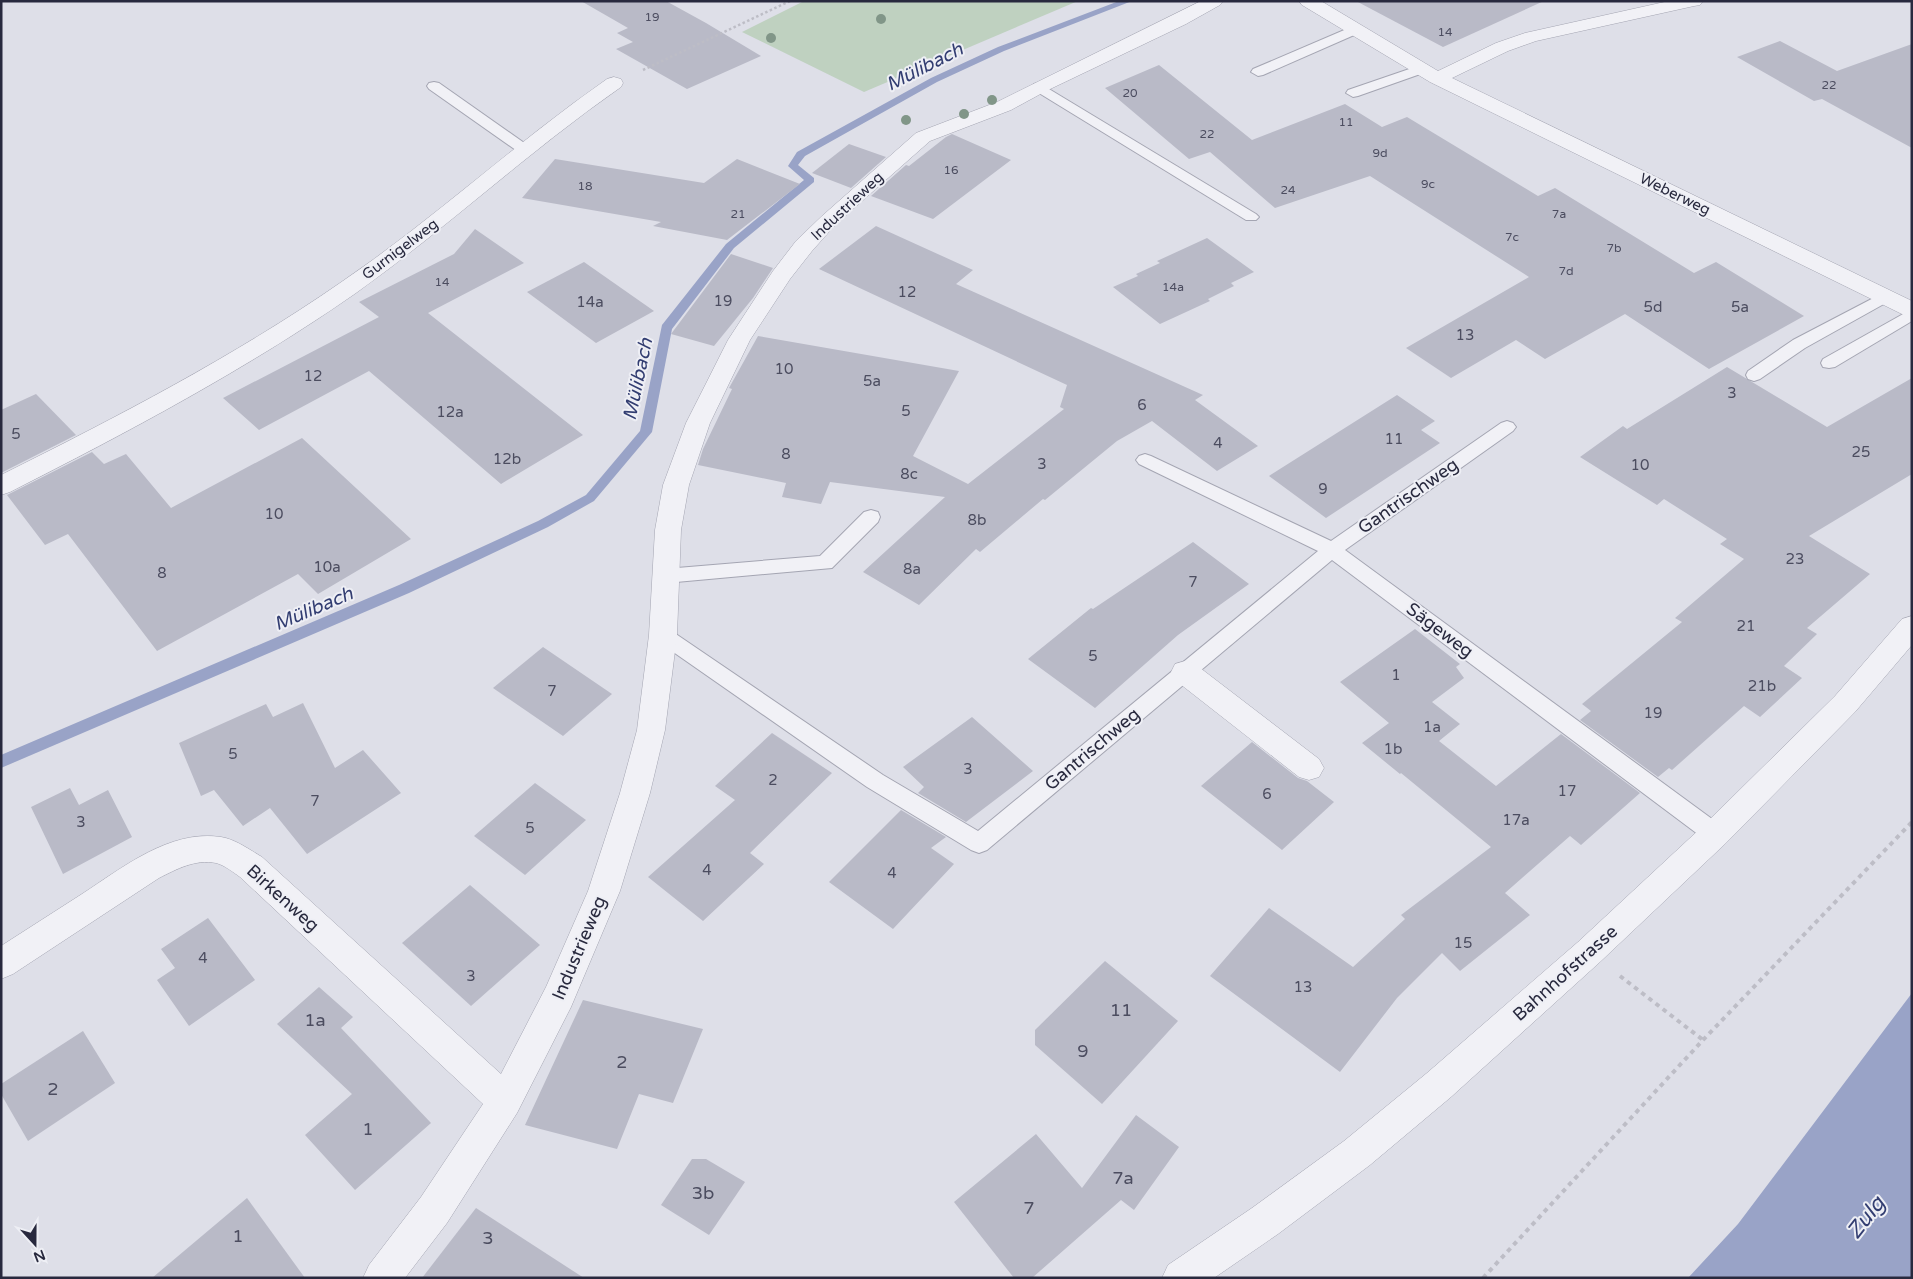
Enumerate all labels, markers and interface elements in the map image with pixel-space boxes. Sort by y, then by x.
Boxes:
house number: 19 [644,10,660,24]
house number: 14 [1437,25,1453,39]
water label: Mülibach [882,38,967,96]
house number: 22 [1821,78,1837,92]
house number: 20 [1122,86,1138,100]
house number: 11 [1338,115,1354,129]
house number: 22 [1199,127,1215,141]
house number: 9d [1372,146,1388,160]
house number: 16 [943,163,959,177]
street label: Industrieweg [807,168,887,244]
street label: Weberweg [1637,169,1713,219]
house number: 9c [1421,177,1435,191]
house number: 18 [577,179,593,193]
house number: 24 [1280,183,1296,197]
house number: 21 [730,207,746,221]
house number: 7a [1552,207,1566,221]
street label: Gurnigelweg [358,215,442,283]
house number: 7c [1505,230,1519,244]
house number: 7b [1606,241,1622,255]
house number: 7d [1558,264,1574,278]
house number: 14 [434,275,450,289]
house number: 14a [1162,280,1184,294]
house number: 12 [898,283,916,301]
house number: 19 [714,292,732,310]
house number: 14a [576,293,604,311]
house number: 5d [1644,298,1662,316]
house number: 5a [1731,298,1749,316]
house number: 13 [1456,326,1474,344]
water label: Mülibach [619,336,658,422]
house number: 10 [775,360,793,378]
house number: 12 [304,367,322,385]
house number: 5a [863,372,881,390]
house number: 3 [1727,384,1737,402]
house number: 6 [1137,396,1147,414]
house number: 5 [901,402,911,420]
house number: 12a [436,403,464,421]
house number: 5 [11,425,21,443]
house number: 11 [1385,430,1403,448]
house number: 4 [1213,434,1223,452]
house number: 25 [1852,443,1870,461]
house number: 8 [781,445,791,463]
house number: 12b [493,450,521,468]
street label: Gantrischweg [1354,453,1462,539]
house number: 3 [1037,455,1047,473]
house number: 10 [1631,456,1649,474]
house number: 8c [900,465,918,483]
house number: 9 [1318,480,1328,498]
house number: 10 [265,505,283,523]
house number: 8b [968,511,986,529]
house number: 23 [1786,550,1804,568]
house number: 10a [313,558,341,576]
house number: 8a [903,560,921,578]
house number: 8 [157,564,167,582]
house number: 7 [1188,573,1198,591]
water label: Mülibach [271,582,357,635]
street label: Sägeweg [1402,598,1478,662]
house number: 21 [1737,617,1755,635]
house number: 5 [1088,647,1098,665]
house number: 1 [1391,666,1401,684]
house number: 21b [1748,677,1776,695]
house number: 7 [547,682,557,700]
street label: Gantrischweg [1040,703,1144,795]
house number: 19 [1644,704,1662,722]
house number: 1a [1423,718,1441,736]
house number: 1b [1384,740,1402,758]
house number: 5 [228,745,238,763]
house number: 3 [963,760,973,778]
house number: 2 [768,771,778,789]
house number: 17 [1558,782,1576,800]
house number: 6 [1262,785,1272,803]
house number: 7 [310,792,320,810]
house number: 17a [1502,811,1530,829]
house number: 3 [76,813,86,831]
house number: 5 [525,819,535,837]
street label: Birkenweg [242,860,324,936]
house number: 4 [702,861,712,879]
house number: 4 [887,864,897,882]
street label: Industrieweg [547,893,611,1003]
street label: Bahnhofstrasse [1508,920,1622,1026]
house number: 15 [1454,934,1472,952]
house number: 4 [198,949,208,967]
house number: 3 [466,967,476,985]
house number: 13 [1294,978,1312,996]
house number: 11 [1110,999,1132,1021]
house number: 1a [304,1009,326,1031]
house number: 9 [1077,1040,1089,1062]
house number: 2 [616,1051,628,1073]
house number: 2 [47,1078,59,1100]
house number: 1 [362,1118,374,1140]
house number: 7a [1112,1167,1134,1189]
house number: 3b [692,1182,714,1204]
water label: Zulg [1841,1190,1891,1244]
house number: 7 [1023,1197,1035,1219]
north arrow [10,1219,60,1269]
house number: 1 [232,1225,244,1247]
house number: 3 [482,1227,494,1249]
text: N [31,1246,48,1266]

